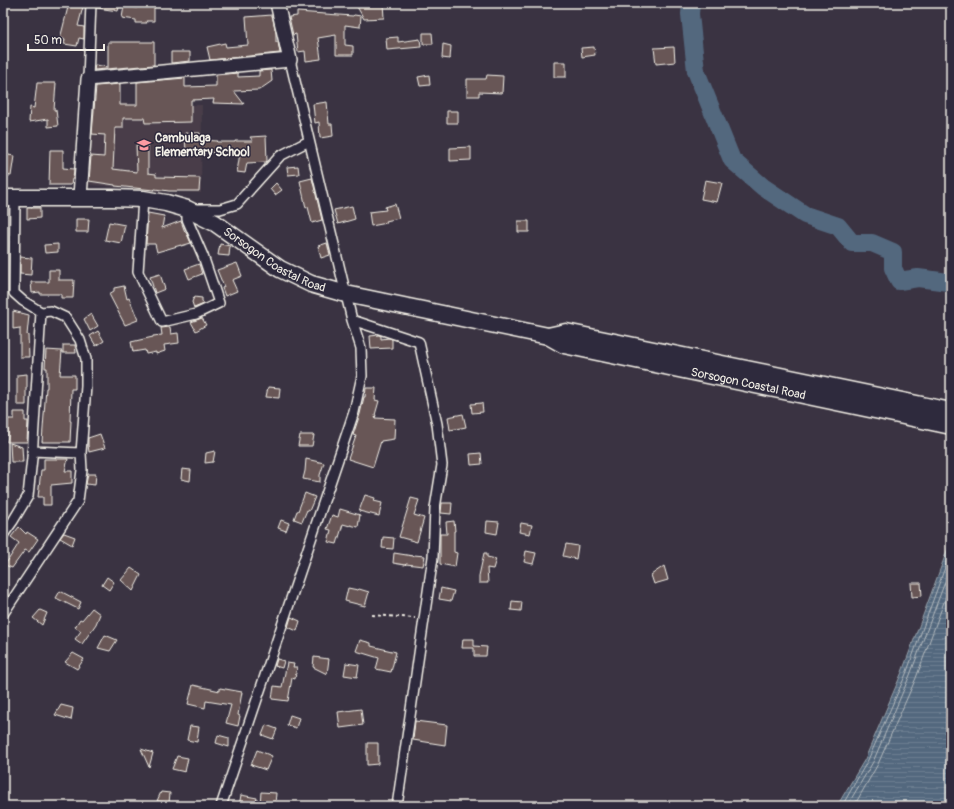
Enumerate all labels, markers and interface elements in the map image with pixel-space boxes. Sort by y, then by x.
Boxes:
scale bar [28,26,104,52]
text: 50 m [34,33,62,48]
place label: Cambulaga Elementary School [155,131,250,160]
school or university icon: Cambulaga Elementary School [136,137,152,153]
street label: Sorsogon Coastal Road [220,224,327,296]
street label: Sorsogon Coastal Road [689,365,807,403]

